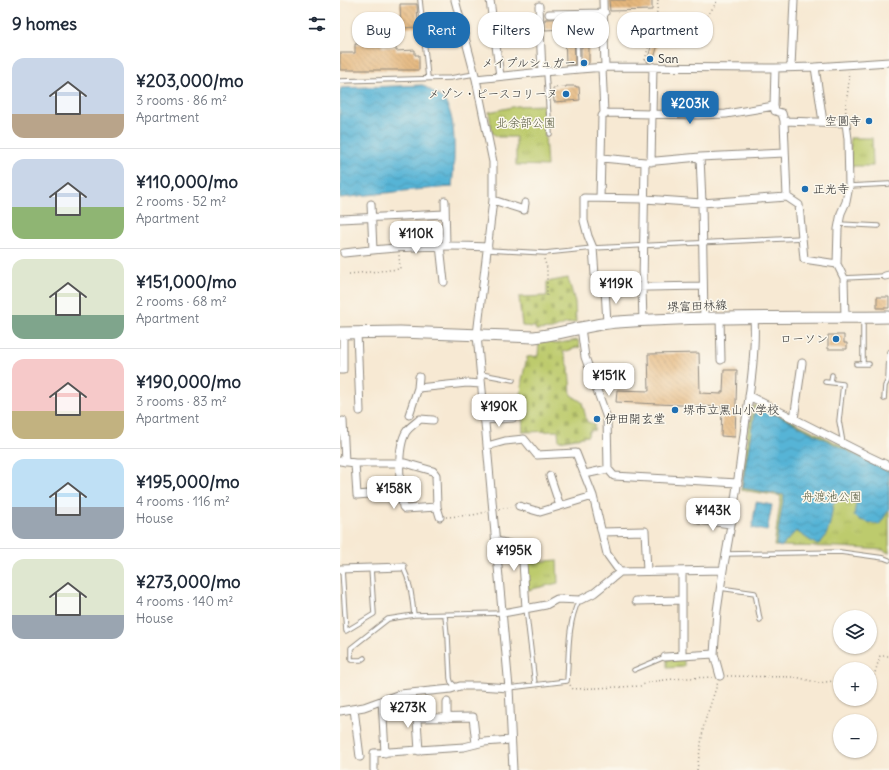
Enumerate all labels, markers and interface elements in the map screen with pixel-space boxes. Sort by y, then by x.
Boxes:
chip: Buy [352,12,405,48]
chip: Rent [413,12,470,48]
chip: Filters [478,12,544,48]
chip: New [552,12,609,48]
chip: Apartment [617,12,713,48]
text: 9 homes [12,13,77,35]
icon: filters [306,13,328,35]
place label: San [658,51,679,66]
marker: San [645,54,655,64]
place label: メイプルシュガー [481,55,576,70]
marker: メイプルシュガー [579,58,589,68]
text: ¥203,000/mo [136,70,243,92]
icon: home [44,74,92,122]
place label: メゾン・ピースコリーヌ [428,86,558,101]
marker: メゾン・ピースコリーヌ [561,89,571,99]
pin: ¥203K [662,91,718,125]
text: 3 rooms · 86 m² [136,92,227,109]
text: ¥203K [671,95,709,112]
text: Apartment [136,109,199,126]
place label: 空圓寺 [825,113,861,128]
park label: 北余部公園 [496,115,556,130]
marker: 空圓寺 [864,116,874,126]
text: ¥110,000/mo [136,171,238,193]
icon: home [44,175,92,223]
place label: 正光寺 [813,181,849,196]
marker: 正光寺 [800,184,810,194]
text: 2 rooms · 52 m² [136,193,226,210]
text: Apartment [136,210,199,227]
pin: ¥110K [388,221,444,255]
text: ¥110K [399,225,433,242]
text: ¥151,000/mo [136,271,237,293]
pin: ¥119K [588,271,644,305]
icon: home [44,275,92,323]
text: ¥119K [599,275,633,292]
text: 2 rooms · 68 m² [136,293,227,310]
street label: 堺富田林線 [667,297,727,314]
text: Apartment [136,310,199,327]
place label: ローソン [780,331,828,346]
marker: ローソン [831,334,841,344]
pin: ¥151K [581,363,637,397]
text: ¥151K [592,367,626,384]
text: ¥190,000/mo [136,371,241,393]
icon: home [44,375,92,423]
text: 3 rooms · 83 m² [136,393,227,410]
pin: ¥190K [471,394,527,428]
text: ¥190K [481,398,517,415]
place label: 堺市立黒山小学校 [683,402,779,417]
marker: 堺市立黒山小学校 [670,405,680,415]
text: Apartment [136,410,199,427]
place label: 伊田開玄堂 [605,411,665,426]
marker: 伊田開玄堂 [592,414,602,424]
text: ¥195,000/mo [136,471,240,493]
icon: home [44,475,92,523]
pin: ¥158K [366,476,422,510]
text: ¥158K [376,480,412,497]
park label: 舟渡池公園 [802,489,862,504]
text: 4 rooms · 116 m² [136,493,230,510]
pin: ¥143K [685,498,741,532]
text: ¥143K [695,502,731,519]
text: House [136,510,173,527]
pin: ¥195K [486,538,542,572]
text: ¥195K [496,542,532,559]
text: ¥273,000/mo [136,571,241,593]
icon: home [44,575,92,623]
text: 4 rooms · 140 m² [136,593,233,610]
text: House [136,610,173,627]
map controls [833,610,877,758]
button: layers [833,610,877,654]
button: + [833,662,877,706]
pin: ¥273K [380,695,436,729]
text: ¥273K [390,699,426,716]
button: − [833,714,877,758]

